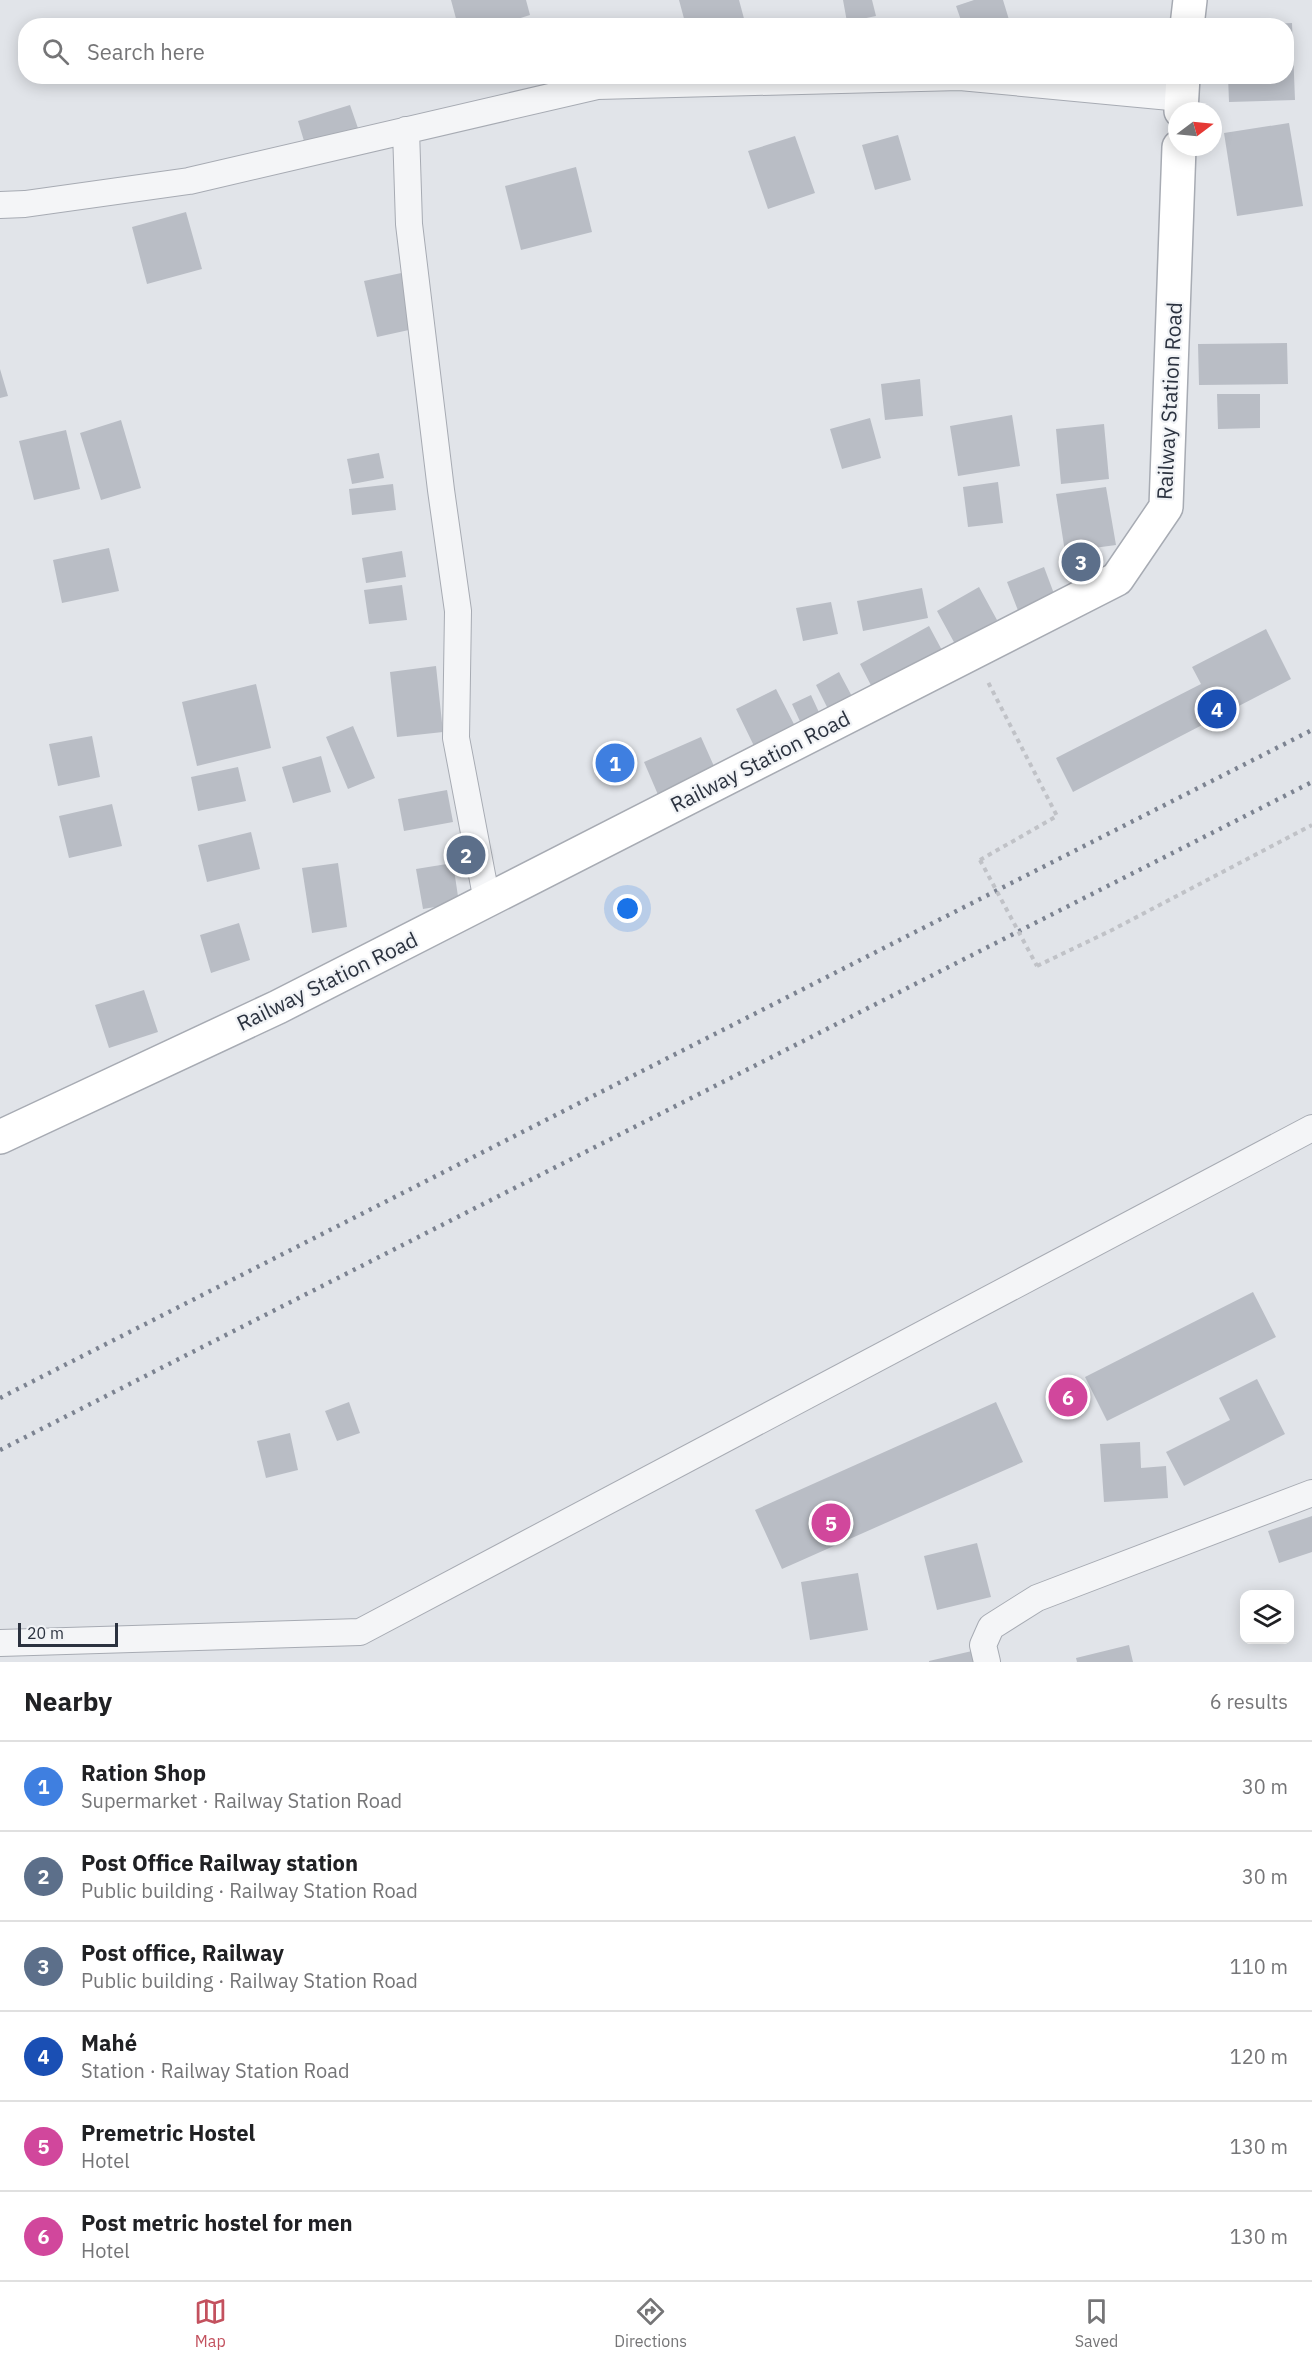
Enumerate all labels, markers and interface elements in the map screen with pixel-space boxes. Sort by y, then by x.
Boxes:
search box [18,18,1294,84]
icon: search [39,35,72,68]
text: Search here [87,37,205,66]
north arrow [1168,102,1222,156]
street label: Railway Station Road [1150,301,1188,501]
pin: 3 [1062,540,1100,584]
pin: 4 [1198,686,1236,732]
street label: Railway Station Road [665,704,855,818]
pin: 1 [596,740,634,786]
pin: 2 [446,832,486,878]
your location [613,894,642,923]
street label: Railway Station Road [232,925,422,1037]
pin: 6 [1048,1374,1088,1420]
pin: 5 [812,1500,850,1546]
map controls [1240,1590,1294,1644]
button: layers [1240,1590,1294,1644]
scale bar [18,1620,118,1648]
text: 20 m [27,1623,64,1643]
text: Nearby [24,1684,112,1718]
text: 6 results [1210,1688,1288,1715]
text: Ration Shop [81,1758,206,1787]
text: 1 [38,1773,50,1800]
text: 30 m [1242,1773,1288,1800]
text: Supermarket · Railway Station Road [81,1787,402,1814]
text: Post Office Railway station [81,1848,358,1877]
text: 2 [38,1863,50,1890]
text: 30 m [1242,1863,1288,1890]
text: Public building · Railway Station Road [81,1877,418,1904]
text: Post office, Railway [81,1938,284,1967]
text: 3 [38,1953,50,1980]
text: 110 m [1230,1953,1288,1980]
text: Public building · Railway Station Road [81,1967,418,1994]
text: Mahé [81,2028,137,2057]
text: 4 [38,2043,50,2070]
text: 120 m [1230,2043,1288,2070]
text: Station · Railway Station Road [81,2057,350,2084]
text: Premetric Hostel [81,2118,255,2147]
text: 5 [38,2133,50,2160]
text: 130 m [1230,2133,1288,2160]
text: Hotel [81,2147,130,2174]
text: Post metric hostel for men [81,2208,353,2237]
text: 6 [38,2223,50,2250]
text: 130 m [1230,2223,1288,2250]
text: Hotel [81,2237,130,2264]
tab: Map [194,2295,227,2351]
tab: Directions [614,2295,687,2351]
tab: Saved [1075,2295,1118,2351]

